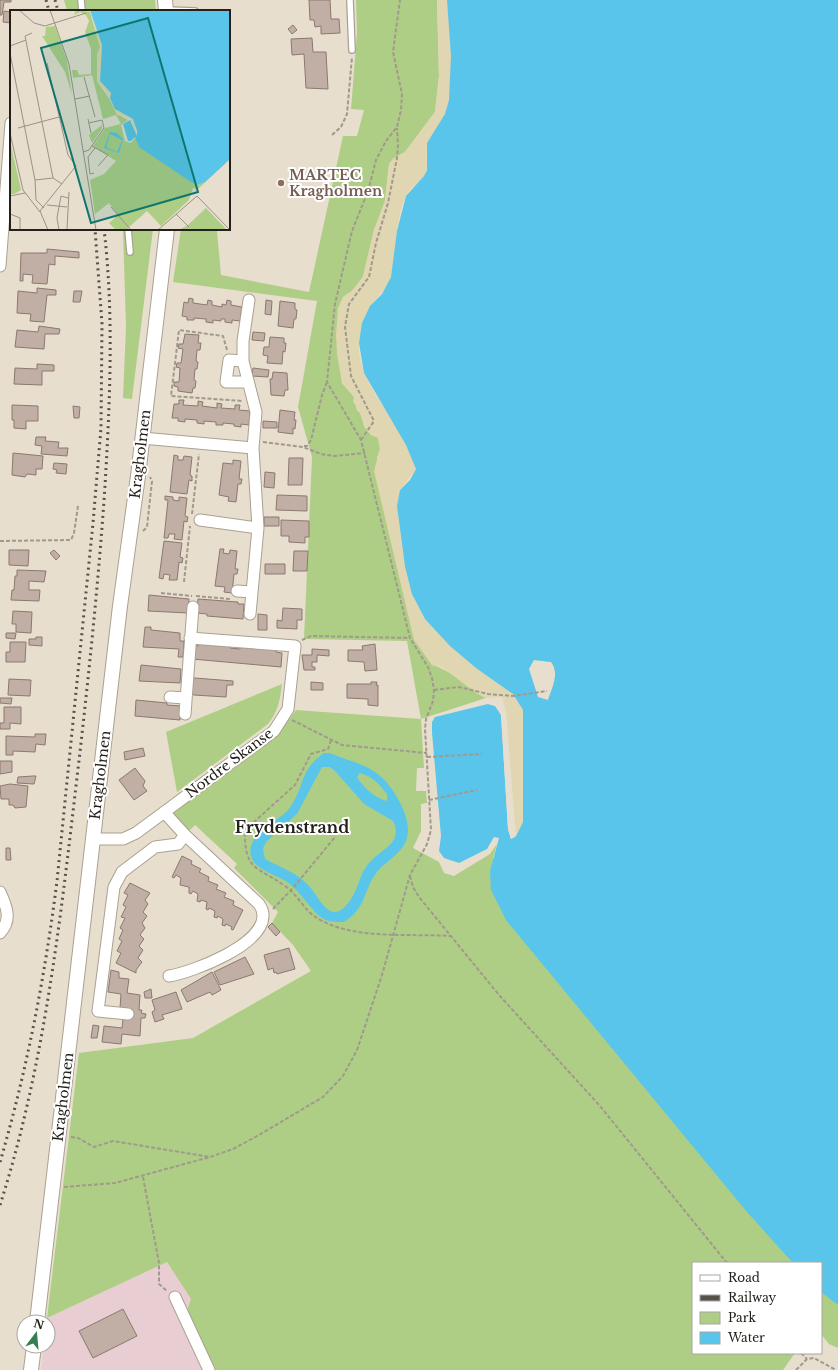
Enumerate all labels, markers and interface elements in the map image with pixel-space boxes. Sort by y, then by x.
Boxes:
inset map [10,10,230,230]
place label: MARTEC Kragholmen [289,166,382,200]
marker: MARTEC Kragholmen [276,178,286,188]
street label: Kragholmen [126,408,154,500]
street label: Nordre Skanse [182,724,276,802]
street label: Kragholmen [86,729,114,821]
district label: Frydenstrand [235,817,349,837]
street label: Kragholmen [49,1051,77,1143]
legend [692,1262,822,1354]
text: Road [728,1270,760,1285]
text: Railway [728,1290,777,1305]
text: Park [728,1310,756,1325]
north arrow [16,1314,56,1354]
text: N [32,1316,46,1333]
text: Water [727,1330,765,1345]

